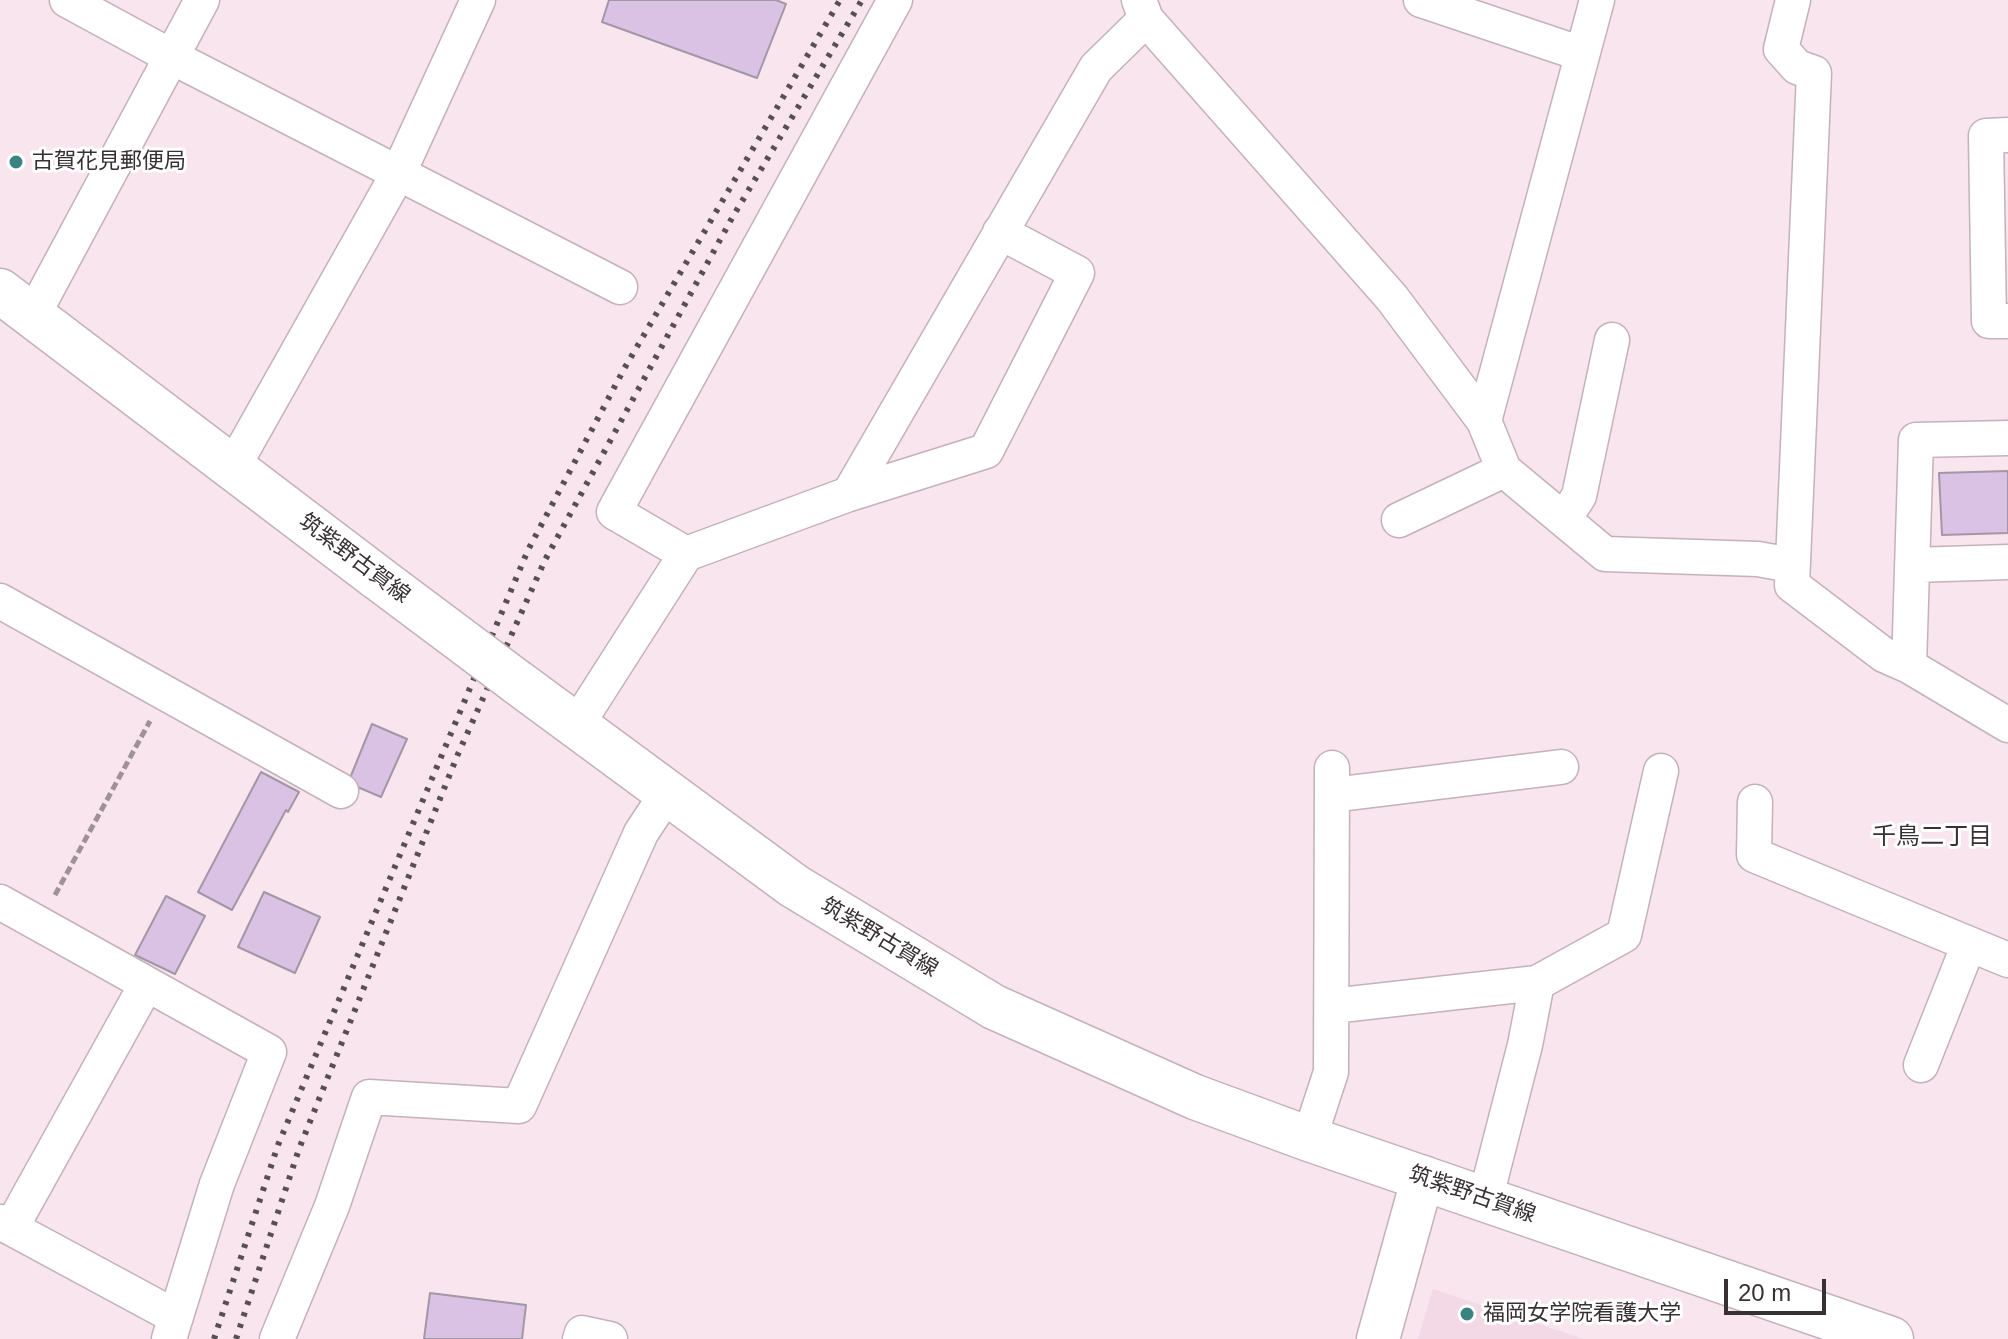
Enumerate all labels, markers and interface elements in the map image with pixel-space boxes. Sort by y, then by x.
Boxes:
place label: 古賀花見郵便局 [32,149,186,175]
marker: 古賀花見郵便局 [7,153,25,171]
street label: 筑紫野古賀線 [293,509,415,609]
district label: 千鳥二丁目 [1872,823,1992,851]
street label: 筑紫野古賀線 [816,893,942,983]
street label: 筑紫野古賀線 [1405,1161,1539,1229]
scale bar [1728,1263,1830,1313]
text: 20 m [1738,1279,1791,1306]
place label: 福岡女学院看護大学 [1483,1301,1681,1327]
marker: 福岡女学院看護大学 [1458,1305,1476,1323]

